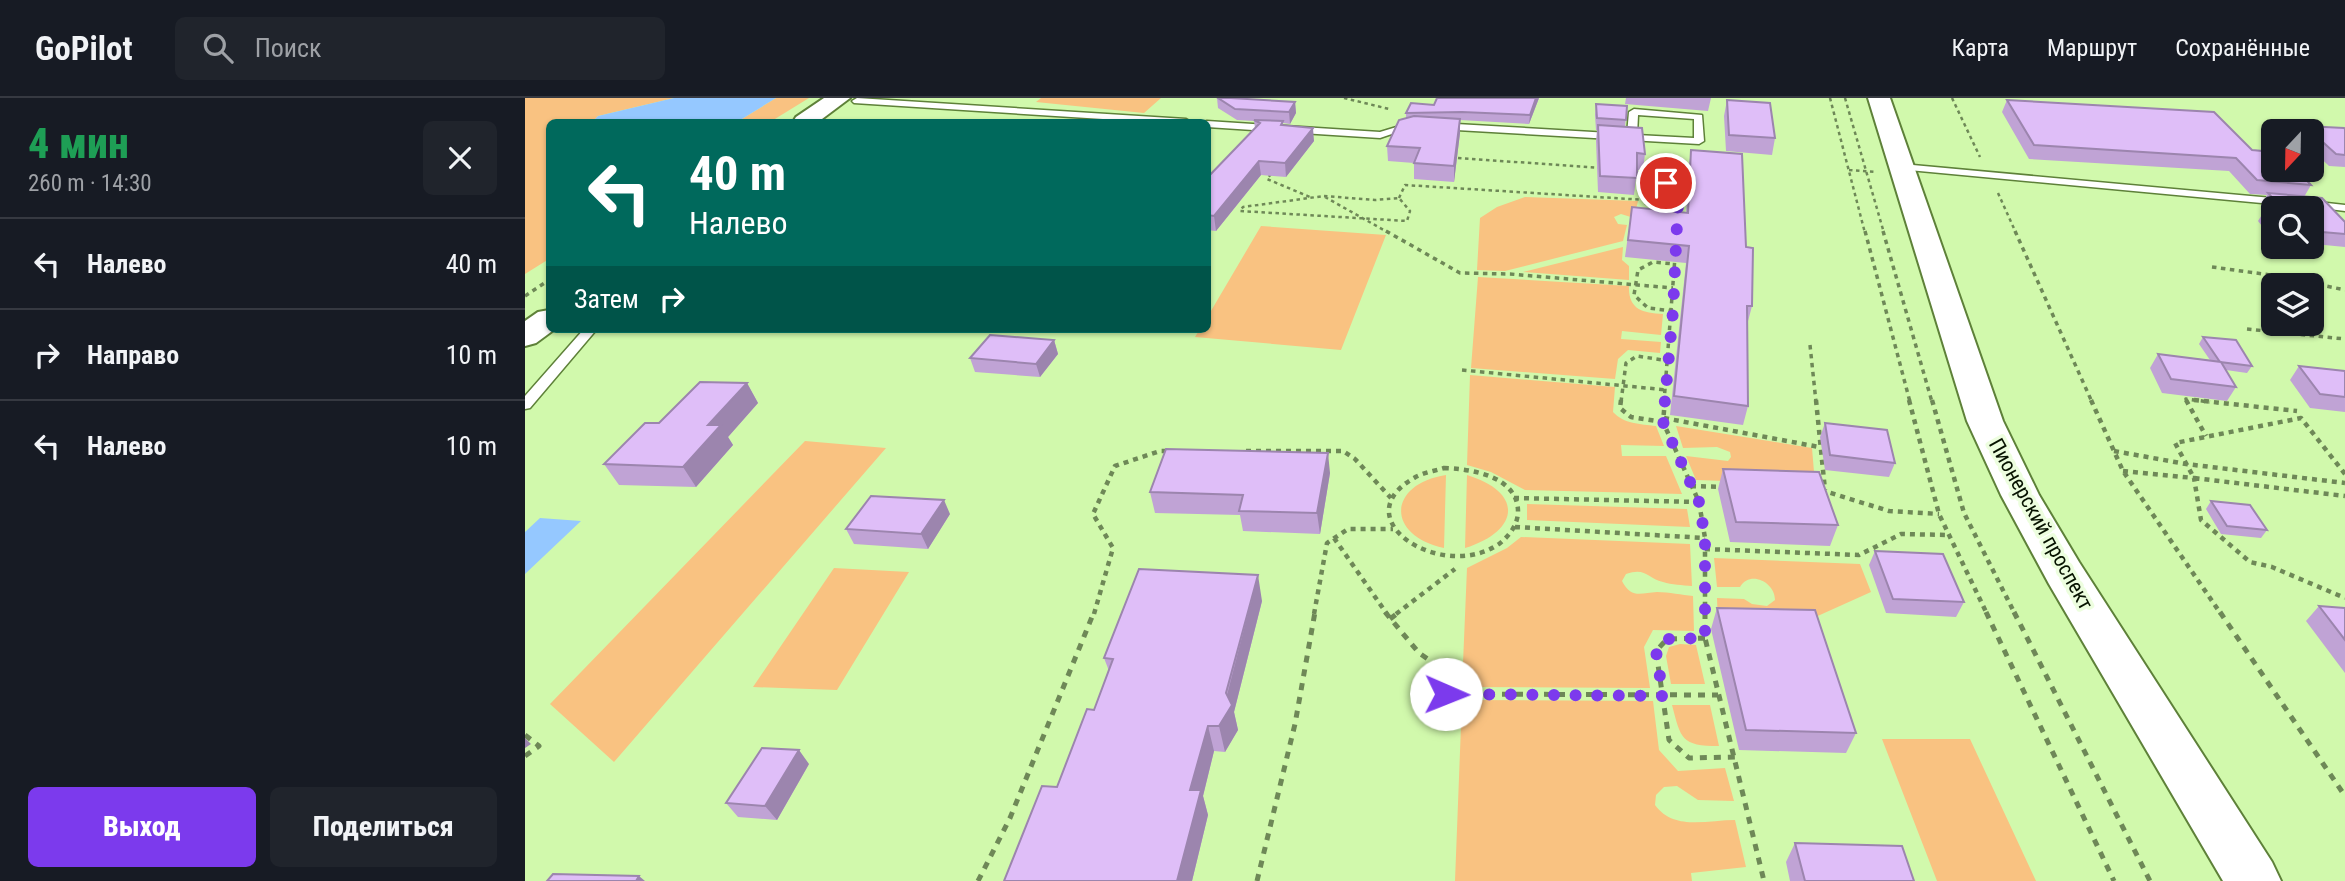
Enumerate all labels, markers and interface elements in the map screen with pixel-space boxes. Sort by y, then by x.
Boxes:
search box [175,17,665,80]
text: GoPilot [35,29,133,68]
icon: search [199,29,237,67]
text: Поиск [255,33,322,63]
text: Карта [1952,34,2009,62]
text: Маршрут [2047,34,2137,62]
text: Сохранённые [2175,34,2310,62]
text: 4 мин [28,119,129,168]
north arrow [2261,119,2324,182]
map controls [2261,119,2324,336]
button: close [423,121,497,195]
text: 40 m [689,145,786,202]
icon: left [574,147,665,238]
pin [1636,153,1696,213]
icon: arrive [1647,164,1685,202]
text: 260 m · 14:30 [28,170,152,197]
button: search [2261,196,2324,259]
text: Налево [689,204,788,242]
icon: left [28,245,66,283]
text: Налево [87,249,167,279]
text: 40 m [446,249,497,279]
button: layers [2261,273,2324,336]
icon: right [653,280,691,318]
text: Затем [574,284,639,314]
icon: right [28,336,66,374]
text: Направо [87,340,179,370]
text: 10 m [446,340,497,370]
icon: left [28,427,66,465]
text: Налево [87,431,167,461]
text: 10 m [446,431,497,461]
street label: Пионерский проспект [1984,434,2098,614]
position arrow [1409,657,1483,731]
button: Выход [28,787,256,867]
button: Поделиться [270,787,497,867]

